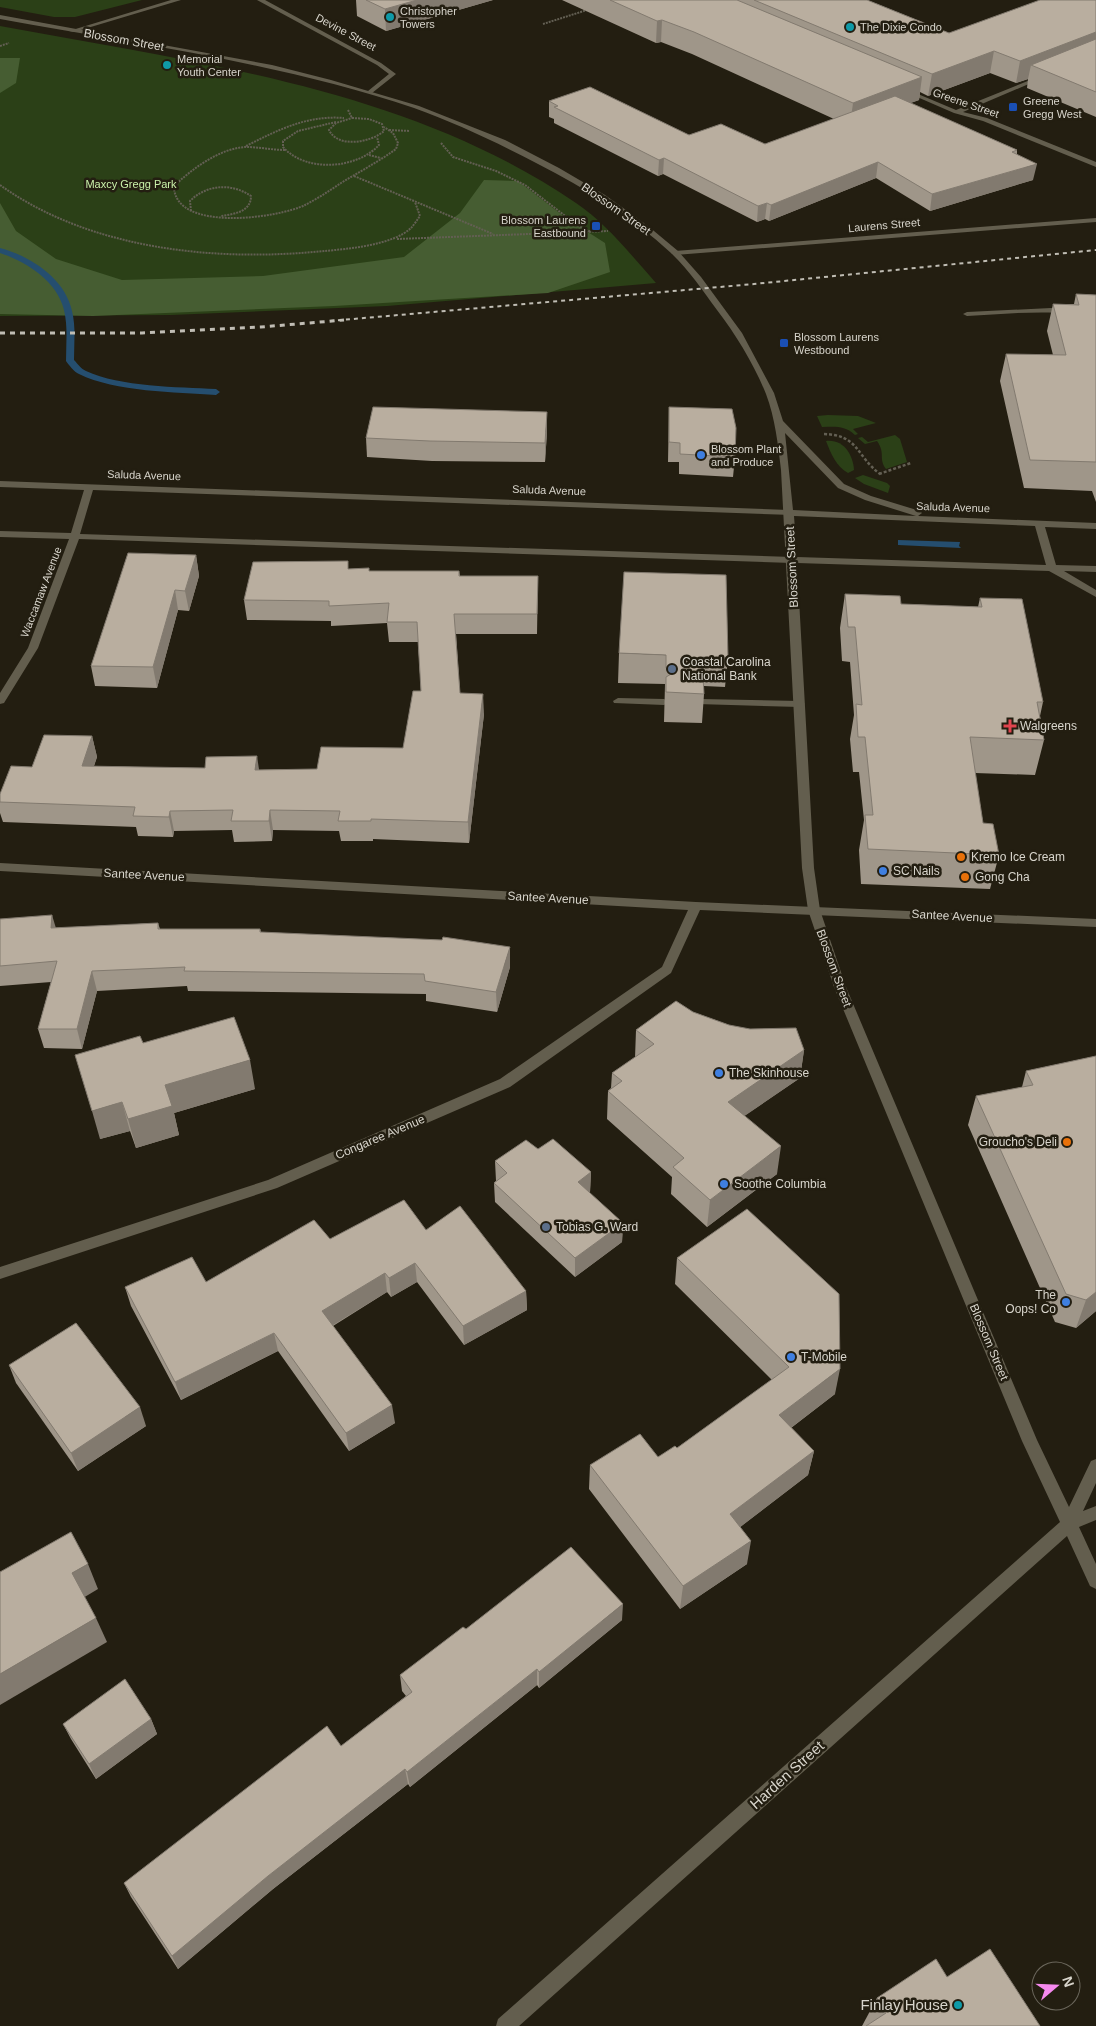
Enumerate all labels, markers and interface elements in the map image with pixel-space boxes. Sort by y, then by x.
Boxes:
place label: Christopher Towers [400,5,457,30]
street label: Devine Street [314,11,378,53]
marker: Christopher Towers [384,11,396,23]
marker: The Dixie Condo [844,21,856,33]
place label: The Dixie Condo [860,21,942,33]
street label: Blossom Street [83,26,166,54]
place label: Memorial Youth Center [177,53,241,78]
marker: Memorial Youth Center [161,59,173,71]
street label: Greene Street [931,86,1001,120]
place label: Greene Gregg West [1023,95,1082,120]
marker: Greene Gregg West [1007,101,1019,113]
park label: Maxcy Gregg Park [85,178,177,190]
street label: Blossom Street [579,180,654,238]
place label: Blossom Laurens Eastbound [501,214,586,239]
street label: Laurens Street [848,216,920,234]
marker: Blossom Laurens Eastbound [590,220,602,232]
place label: Blossom Laurens Westbound [794,331,879,356]
marker: Blossom Laurens Westbound [778,337,790,349]
place label: Blossom Plant and Produce [711,443,781,468]
marker: Blossom Plant and Produce [695,449,707,461]
street label: Saluda Avenue [107,468,181,482]
street label: Saluda Avenue [512,483,586,497]
street label: Saluda Avenue [916,500,990,514]
street label: Blossom Street [783,525,801,608]
street label: Waccamaw Avenue [18,545,64,639]
place label: Coastal Carolina National Bank [682,655,771,683]
marker: Coastal Carolina National Bank [666,663,678,675]
place label: Walgreens [1020,719,1077,733]
marker: Walgreens [1004,720,1016,732]
place label: Kremo Ice Cream [971,850,1065,864]
marker: Kremo Ice Cream [955,851,967,863]
place label: SC Nails [893,864,940,878]
marker: SC Nails [877,865,889,877]
street label: Santee Avenue [103,866,185,884]
place label: Gong Cha [975,870,1030,884]
marker: Gong Cha [959,871,971,883]
street label: Santee Avenue [507,889,589,907]
street label: Santee Avenue [911,907,993,925]
street label: Blossom Street [814,927,855,1009]
place label: The Skinhouse [729,1066,809,1080]
marker: The Skinhouse [713,1067,725,1079]
street label: Congaree Avenue [333,1112,427,1162]
place label: Groucho's Deli [979,1135,1057,1149]
marker: Groucho's Deli [1061,1136,1073,1148]
place label: Soothe Columbia [734,1177,826,1191]
marker: Soothe Columbia [718,1178,730,1190]
place label: Tobias G. Ward [556,1220,638,1234]
marker: Tobias G. Ward [540,1221,552,1233]
place label: The Oops! Co [1005,1288,1056,1316]
marker: The Oops! Co [1060,1296,1072,1308]
street label: Blossom Street [967,1302,1012,1383]
place label: T-Mobile [801,1350,847,1364]
marker: T-Mobile [785,1351,797,1363]
street label: Harden Street [746,1737,828,1812]
north arrow [1031,1961,1081,2011]
text: N [1059,1974,1078,1989]
place label: Finlay House [860,1996,948,2013]
marker: Finlay House [952,1999,964,2011]

